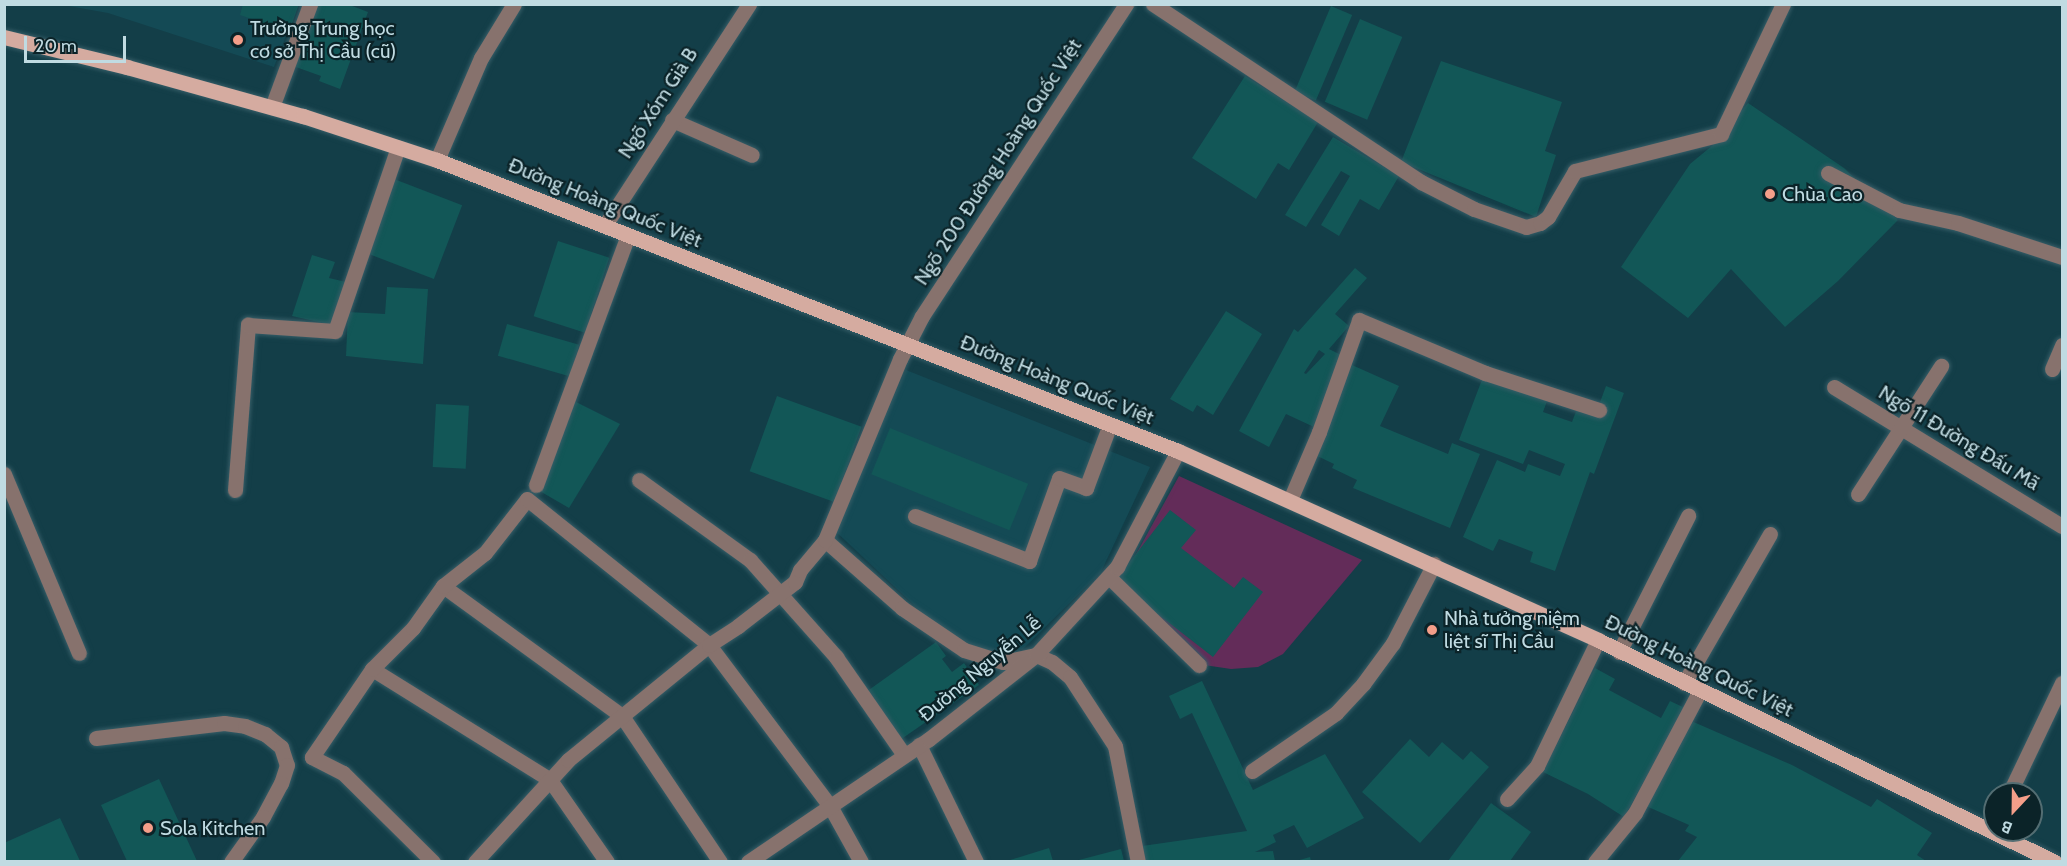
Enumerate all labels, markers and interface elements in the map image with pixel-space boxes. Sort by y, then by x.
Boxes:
place label: Trường Trung học cơ sở Thị Cầu (cũ) [250,16,396,63]
scale bar [27,24,129,62]
marker: Trường Trung học cơ sở Thị Cầu (cũ) [231,33,245,47]
street label: Ngõ 200 Đường Hoàng Quốc Việt [909,34,1087,290]
text: 20 m [35,35,77,57]
street label: Ngõ Xóm Già B [613,43,703,163]
street label: Đường Hoàng Quốc Việt [505,153,705,253]
place label: Chùa Cao [1782,182,1863,206]
marker: Chùa Cao [1763,187,1777,201]
street label: Đường Hoàng Quốc Việt [957,330,1157,430]
street label: Ngõ 11 Đường Đấu Mã [1874,380,2044,496]
place label: Nhà tưởng niệm liệt sĩ Thị Cầu [1444,606,1580,653]
street label: Đường Hoàng Quốc Việt [1601,610,1797,722]
street label: Đường Nguyễn Lễ [914,611,1046,727]
marker: Nhà tưởng niệm liệt sĩ Thị Cầu [1425,623,1439,637]
north arrow [1983,782,2043,842]
place label: Sola Kitchen [160,816,266,840]
text: B [1999,817,2015,838]
marker: Sola Kitchen [141,821,155,835]

